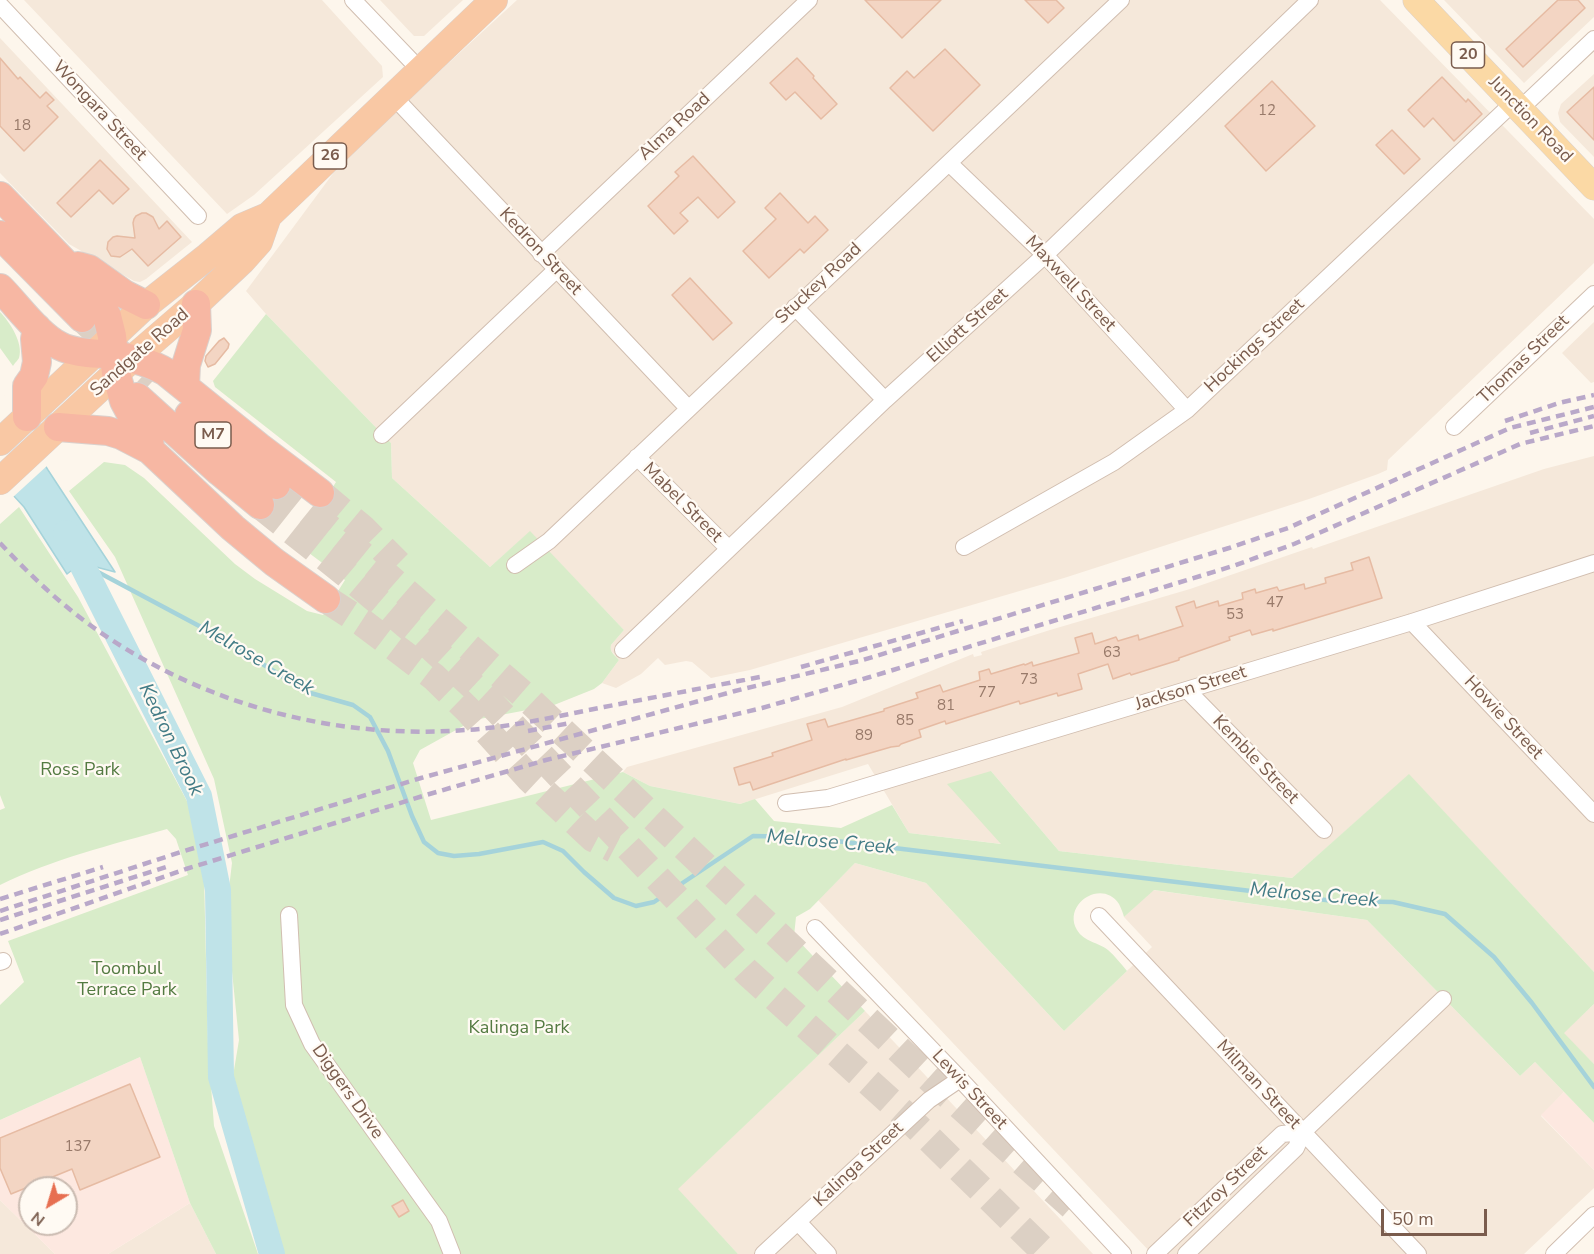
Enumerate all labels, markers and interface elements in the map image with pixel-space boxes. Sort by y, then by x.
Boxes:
road number: 20 [1452,42,1484,68]
street label: Wongara Street [47,57,151,165]
street label: Junction Road [1483,72,1577,168]
street label: Alma Road [635,88,715,166]
house number: 12 [1258,102,1276,120]
house number: 18 [13,117,31,135]
road number: 26 [314,143,346,169]
street label: Kedron Street [494,204,586,300]
street label: Maxwell Street [1020,232,1120,336]
street label: Stuckey Road [771,239,867,329]
street label: Elliott Street [923,284,1013,368]
street label: Hockings Street [1201,294,1309,398]
street label: Sandgate Road [86,304,194,402]
street label: Thomas Street [1474,311,1574,409]
road number: M7 [195,422,231,448]
street label: Mabel Street [638,459,726,547]
house number: 47 [1266,594,1284,612]
house number: 53 [1226,606,1244,624]
water label: Melrose Creek [194,616,318,702]
house number: 63 [1103,644,1121,662]
street label: Jackson Street [1133,662,1249,716]
house number: 73 [1020,671,1038,689]
street label: Howie Street [1459,672,1547,764]
water label: Kedron Brook [132,680,208,800]
house number: 77 [978,684,996,702]
house number: 81 [937,697,955,715]
street label: Kemble Street [1207,711,1303,809]
house number: 85 [896,712,914,730]
house number: 89 [855,727,873,745]
park label: Ross Park [40,760,120,782]
water label: Melrose Creek [766,825,896,861]
water label: Melrose Creek [1249,878,1379,914]
park label: Toombul Terrace Park [77,959,177,1002]
park label: Kalinga Park [468,1018,570,1040]
street label: Milman Street [1211,1036,1305,1134]
street label: Diggers Drive [306,1041,388,1143]
street label: Lewis Street [927,1046,1011,1134]
street label: Kalinga Street [810,1118,908,1212]
house number: 137 [65,1138,91,1156]
street label: Fitzroy Street [1180,1142,1272,1232]
north arrow [18,1176,78,1236]
scale bar [1384,1197,1490,1235]
text: N [27,1206,50,1231]
text: 50 m [1392,1207,1434,1231]

